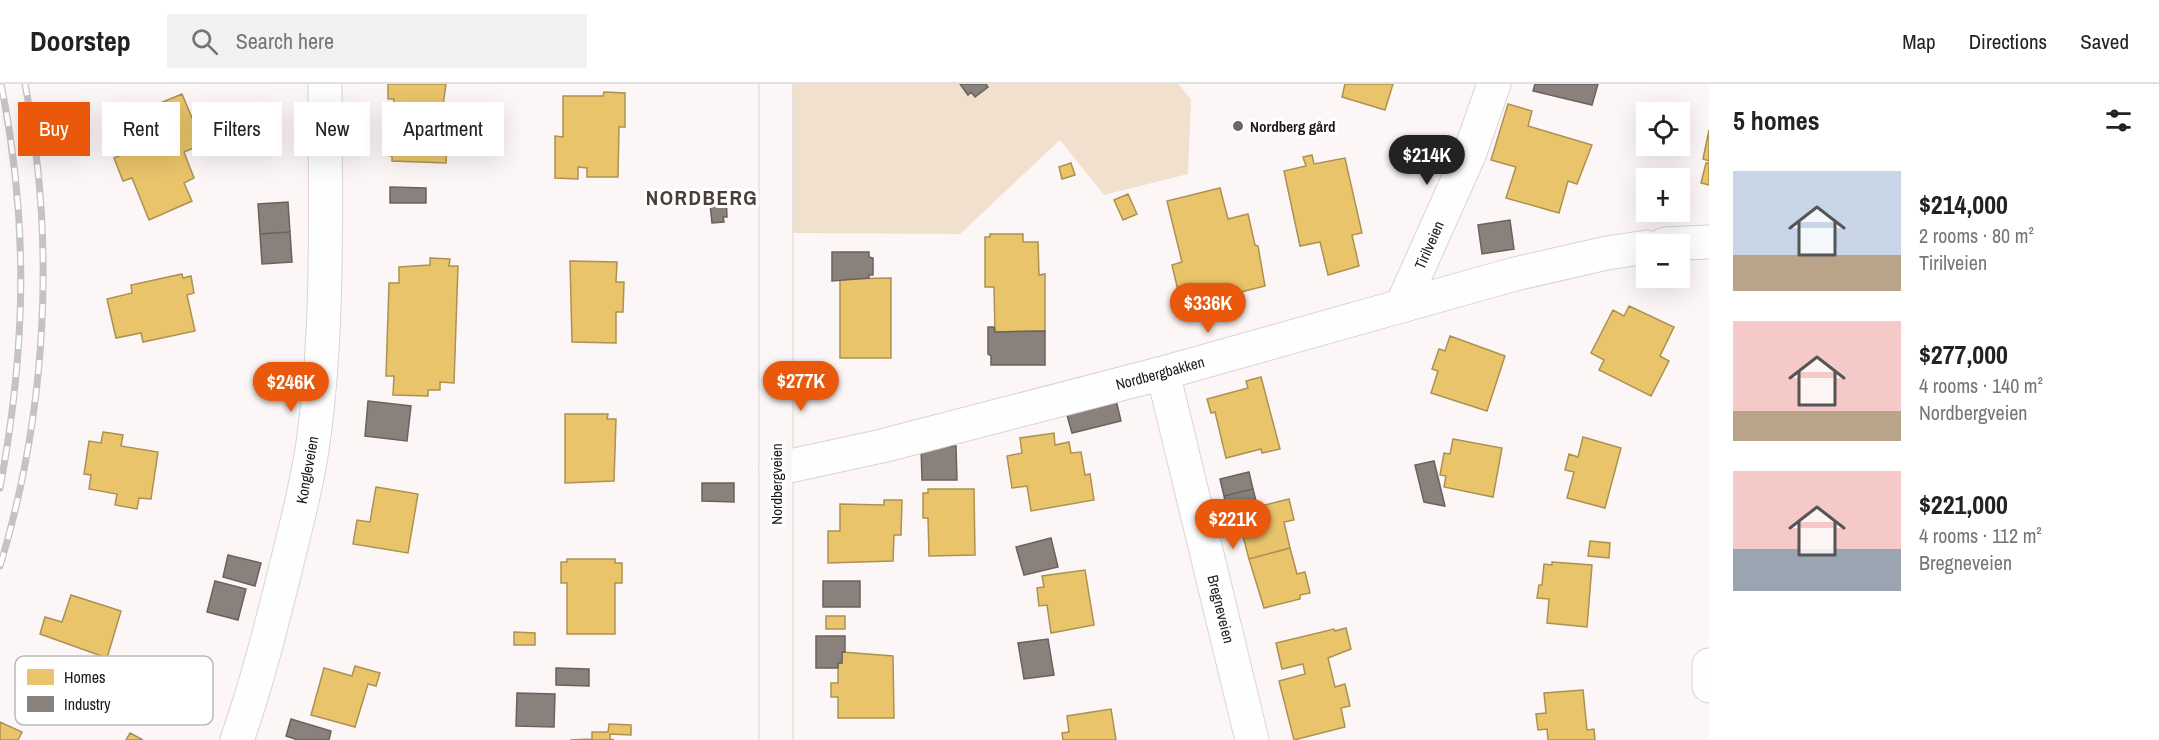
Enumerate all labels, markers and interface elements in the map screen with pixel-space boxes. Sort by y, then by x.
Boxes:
search box [167,14,587,68]
text: Doorstep [30,22,131,60]
icon: search [188,25,221,58]
text: Search here [236,26,334,56]
text: Map [1902,27,1936,56]
text: Directions [1969,27,2047,56]
text: Saved [2080,27,2129,56]
chip: Buy [18,102,90,156]
chip: Rent [102,102,180,156]
chip: Filters [192,102,282,156]
chip: New [294,102,370,156]
chip: Apartment [382,102,504,156]
map controls [1636,102,1690,288]
button: locate [1636,102,1690,156]
text: 5 homes [1733,103,1820,138]
icon: filters [2102,104,2135,137]
place label: Nordberg gård [1250,116,1335,137]
marker: Nordberg gård [1231,119,1245,133]
pin: $214K [1385,135,1469,186]
text: $214K [1403,141,1451,168]
button: + [1636,168,1690,222]
district label: NORDBERG [646,183,758,212]
text: $214,000 [1919,187,2008,222]
icon: home [1781,195,1853,267]
street label: Tirilveien [1409,217,1449,273]
text: 2 rooms · 80 m² [1919,222,2034,249]
button: − [1636,234,1690,288]
text: Tirilveien [1919,249,1987,276]
pin: $336K [1166,283,1250,334]
text: $336K [1184,289,1232,316]
text: $277,000 [1919,337,2008,372]
icon: home [1781,345,1853,417]
street label: Nordbergbakken [1113,351,1207,395]
pin: $277K [759,361,843,412]
pin: $246K [249,362,333,413]
text: $277K [777,367,825,394]
text: $246K [267,368,315,395]
text: 4 rooms · 140 m² [1919,372,2043,399]
text: Nordbergveien [1919,399,2027,426]
street label: Kongleveien [291,435,323,505]
street label: Nordbergveien [766,443,787,525]
text: $221,000 [1919,487,2008,522]
icon: home [1781,495,1853,567]
pin: $221K [1191,499,1275,550]
text: $221K [1209,505,1257,532]
text: 4 rooms · 112 m² [1919,522,2042,549]
text: Bregneveien [1919,549,2012,576]
street label: Bregneveien [1202,573,1240,645]
legend [15,656,213,725]
text: Homes [64,666,106,688]
text: Industry [64,693,111,715]

